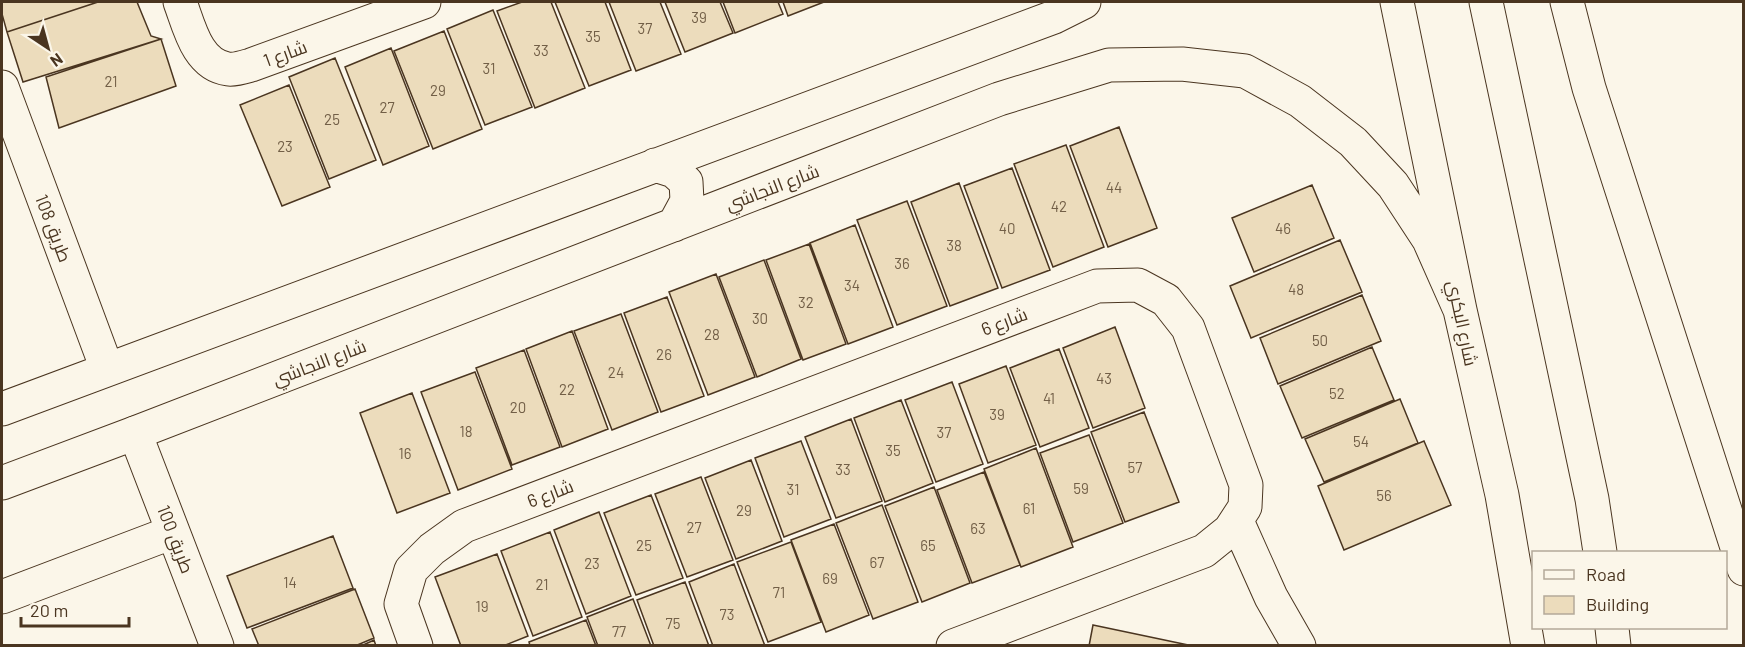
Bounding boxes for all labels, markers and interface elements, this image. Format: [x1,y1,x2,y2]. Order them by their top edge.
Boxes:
house number: 39 [691,8,707,26]
north arrow [18,18,78,78]
house number: 37 [638,19,652,37]
house number: 35 [585,27,601,45]
street label: شارع 1 [260,35,310,73]
house number: 33 [533,41,549,59]
text: N [47,50,67,71]
house number: 31 [483,59,495,77]
house number: 21 [104,72,118,90]
house number: 29 [430,81,446,99]
house number: 27 [379,98,395,116]
house number: 25 [324,110,340,128]
house number: 23 [277,137,293,155]
street label: شارع النجاشي [722,159,823,218]
house number: 44 [1106,178,1122,196]
street label: طريق 108 [29,191,77,266]
house number: 42 [1051,197,1067,215]
house number: 40 [999,219,1015,237]
house number: 46 [1275,219,1291,237]
house number: 38 [946,236,962,254]
house number: 36 [894,254,910,272]
house number: 34 [844,276,860,294]
street label: شارع البكري [1439,278,1483,369]
house number: 48 [1288,280,1304,298]
house number: 32 [798,293,814,311]
street label: شارع 6 [978,302,1031,342]
house number: 30 [752,309,768,327]
house number: 28 [704,325,720,343]
house number: 50 [1312,331,1328,349]
street label: شارع النجاشي [269,334,370,393]
house number: 26 [656,345,672,363]
house number: 24 [608,363,624,381]
house number: 43 [1096,369,1112,387]
house number: 22 [559,380,575,398]
house number: 52 [1329,384,1345,402]
house number: 41 [1043,389,1055,407]
house number: 20 [510,398,526,416]
house number: 39 [989,405,1005,423]
house number: 18 [459,422,473,440]
house number: 37 [937,423,951,441]
house number: 54 [1353,432,1369,450]
house number: 35 [885,441,901,459]
house number: 16 [399,444,411,462]
house number: 57 [1128,458,1142,476]
house number: 33 [835,460,851,478]
street label: شارع 6 [524,474,577,514]
house number: 59 [1073,479,1089,497]
house number: 31 [787,480,799,498]
house number: 56 [1376,486,1392,504]
house number: 61 [1023,499,1035,517]
house number: 29 [736,501,752,519]
street label: طريق 100 [151,502,199,577]
house number: 27 [686,518,702,536]
house number: 63 [970,519,986,537]
house number: 25 [636,536,652,554]
house number: 65 [920,536,936,554]
legend [1532,551,1727,629]
house number: 67 [870,553,884,571]
house number: 23 [584,554,600,572]
text: Road [1586,563,1626,585]
house number: 69 [822,569,838,587]
house number: 14 [283,573,297,591]
house number: 21 [535,575,549,593]
house number: 71 [773,583,785,601]
scale bar [21,590,129,628]
text: Building [1586,593,1649,615]
house number: 19 [475,597,489,615]
text: 20 m [30,599,68,621]
house number: 73 [720,605,734,623]
house number: 75 [666,614,680,632]
house number: 77 [612,622,626,640]

